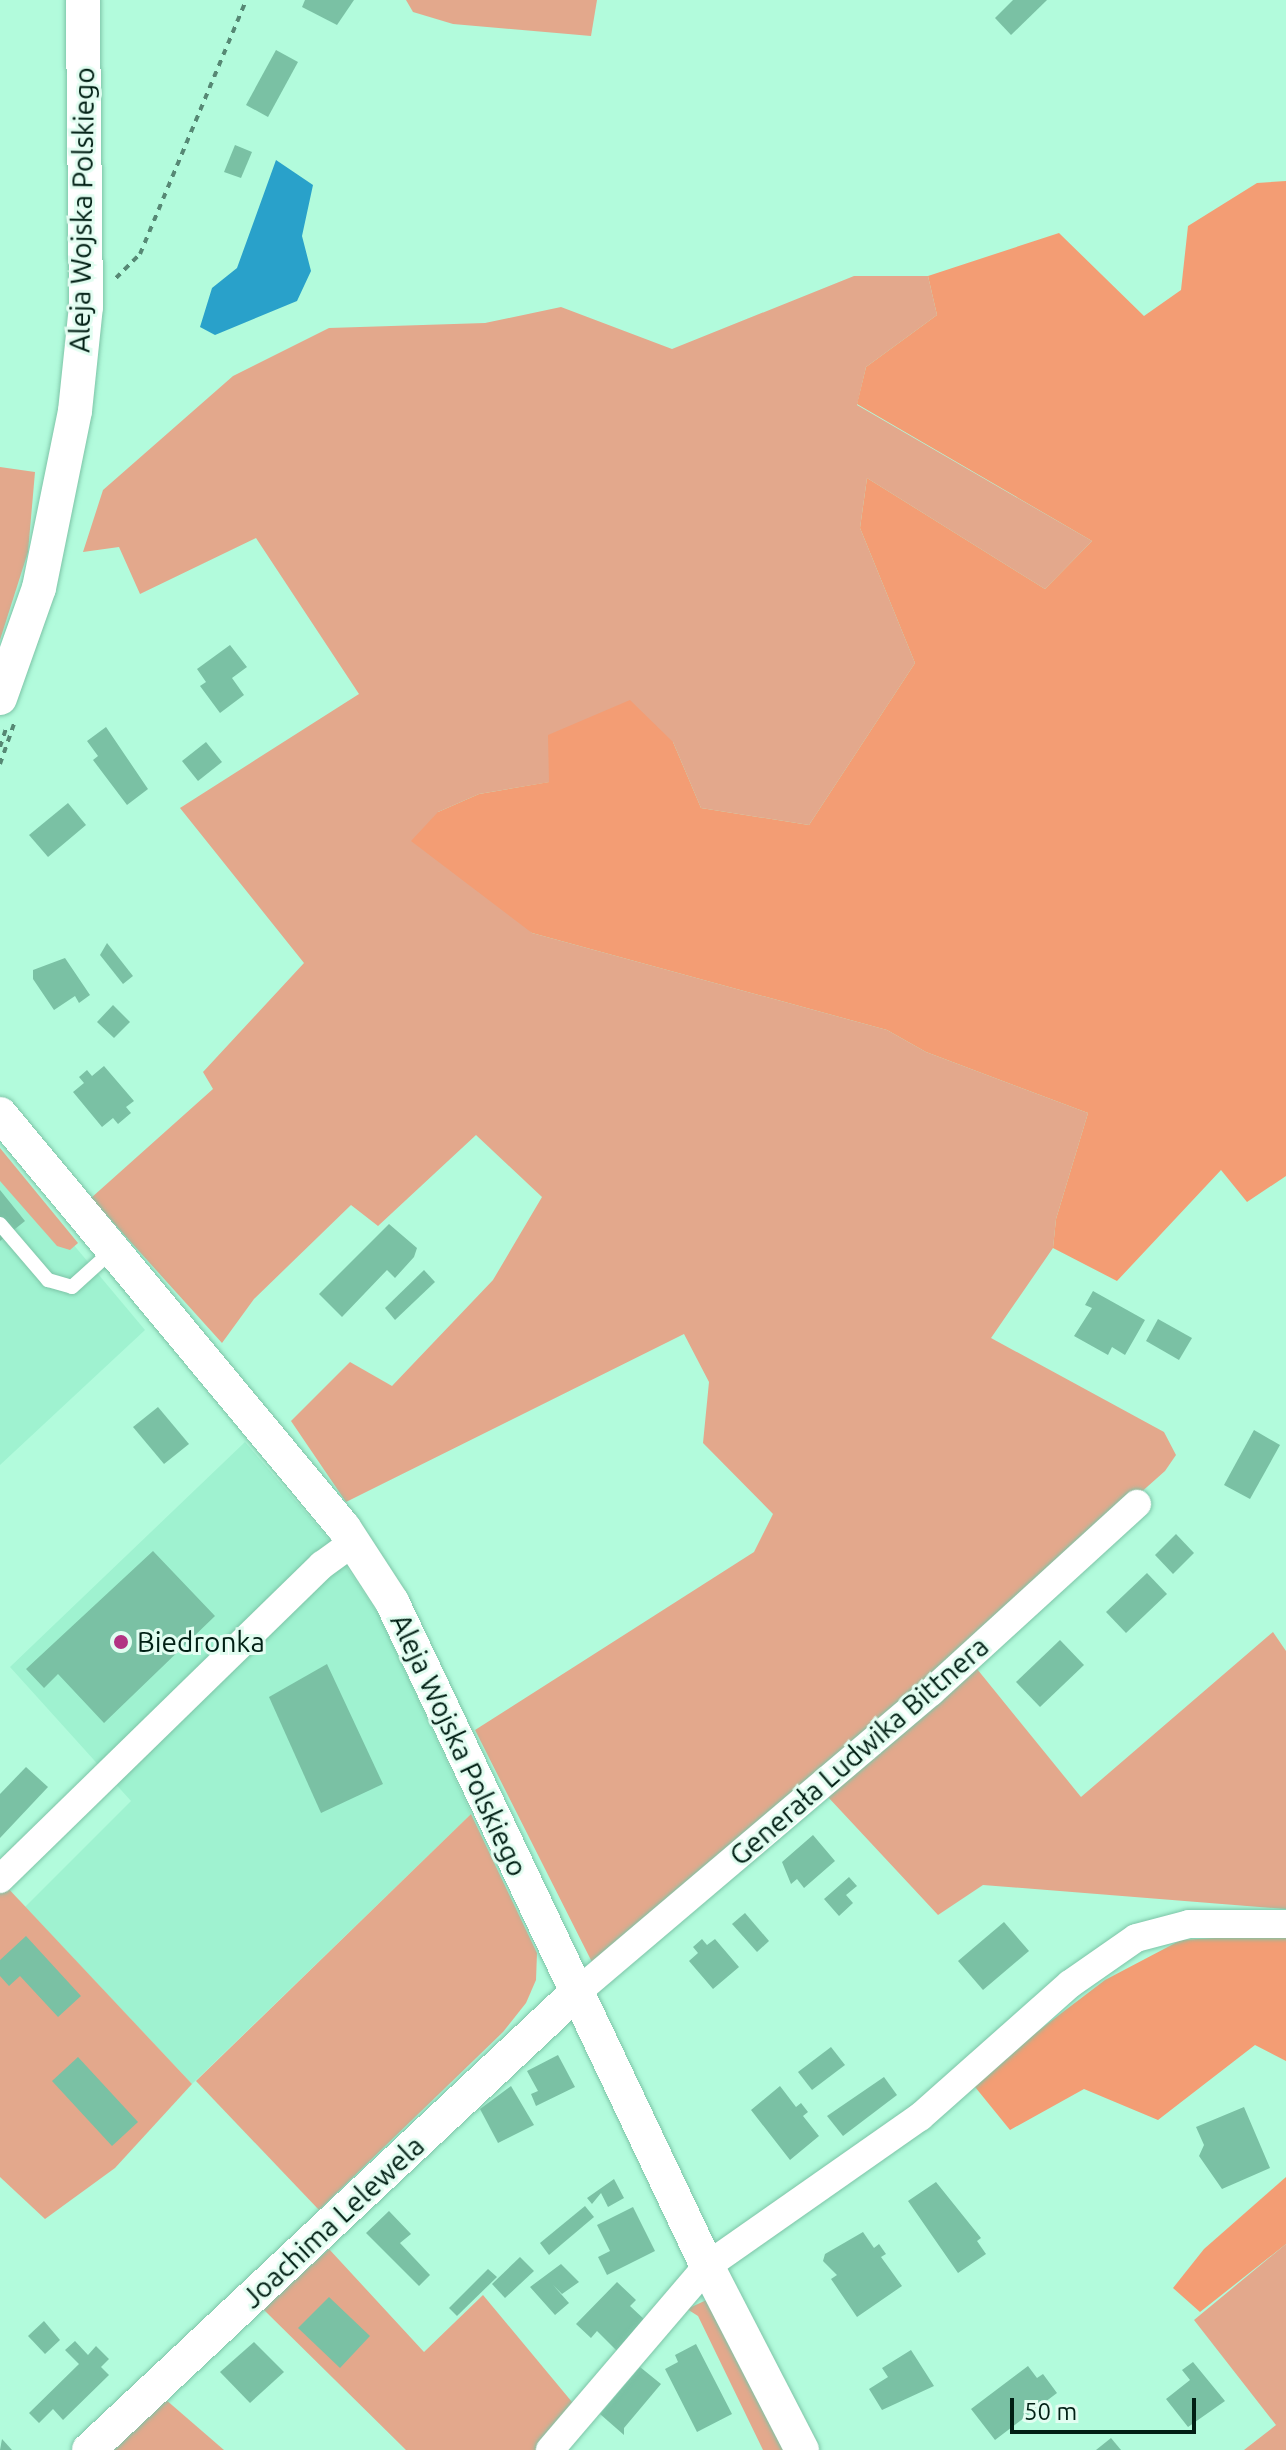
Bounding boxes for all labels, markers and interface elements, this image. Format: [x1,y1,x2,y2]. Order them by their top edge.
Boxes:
street label: Aleja Wojska Polskiego [63,67,101,353]
street label: Aleja Wojska Polskiego [383,1609,535,1881]
place label: Biedronka [137,1625,265,1659]
street label: Generała Ludwika Bittnera [723,1629,995,1873]
marker: Biedronka [112,1633,130,1651]
street label: Joachima Lelewela [235,2129,431,2315]
scale bar [1014,2382,1200,2432]
text: 50 m [1024,2398,1077,2425]

